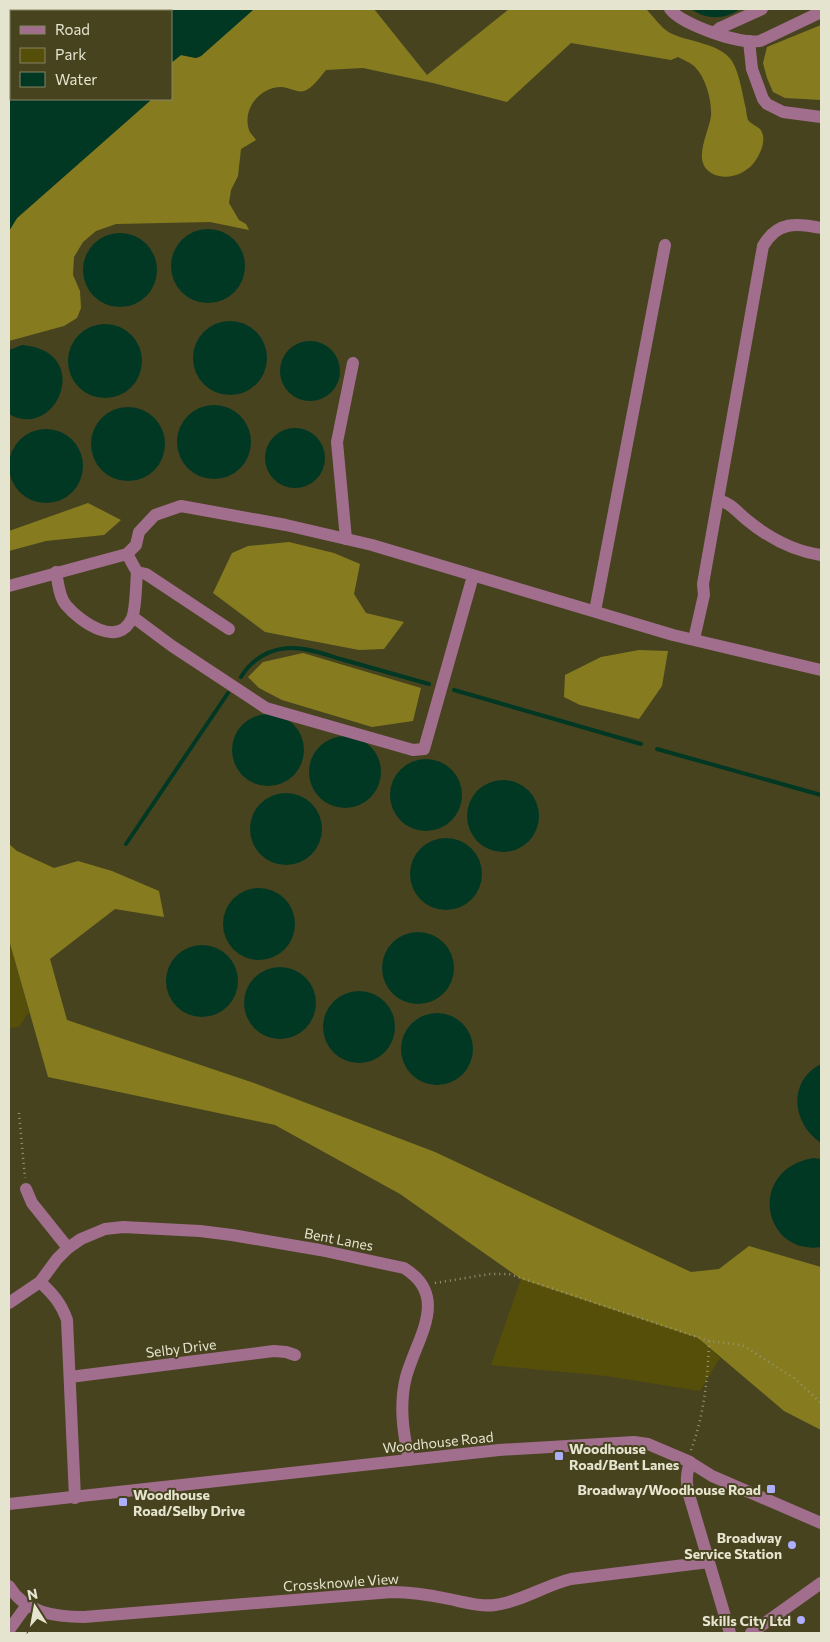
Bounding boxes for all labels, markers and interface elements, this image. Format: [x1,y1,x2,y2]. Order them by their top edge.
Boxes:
legend [10,10,172,100]
text: Road [55,20,90,38]
text: Park [55,45,86,63]
text: Water [55,70,97,88]
street label: Bent Lanes [303,1224,375,1254]
street label: Selby Drive [145,1335,217,1361]
street label: Woodhouse Road [382,1428,494,1456]
place label: Woodhouse Road/Bent Lanes [569,1440,680,1473]
marker: Woodhouse Road/Bent Lanes [553,1450,565,1462]
place label: Broadway/Woodhouse Road [577,1481,761,1498]
marker: Broadway/Woodhouse Road [765,1483,777,1495]
place label: Woodhouse Road/Selby Drive [133,1486,245,1519]
marker: Woodhouse Road/Selby Drive [117,1496,129,1508]
place label: Broadway Service Station [684,1529,782,1562]
marker: Broadway Service Station [786,1539,798,1551]
street label: Crossknowle View [283,1569,399,1595]
north arrow [10,1582,60,1632]
text: N [26,1584,39,1603]
place label: Skills City Ltd [702,1612,791,1629]
marker: Skills City Ltd [795,1614,807,1626]

